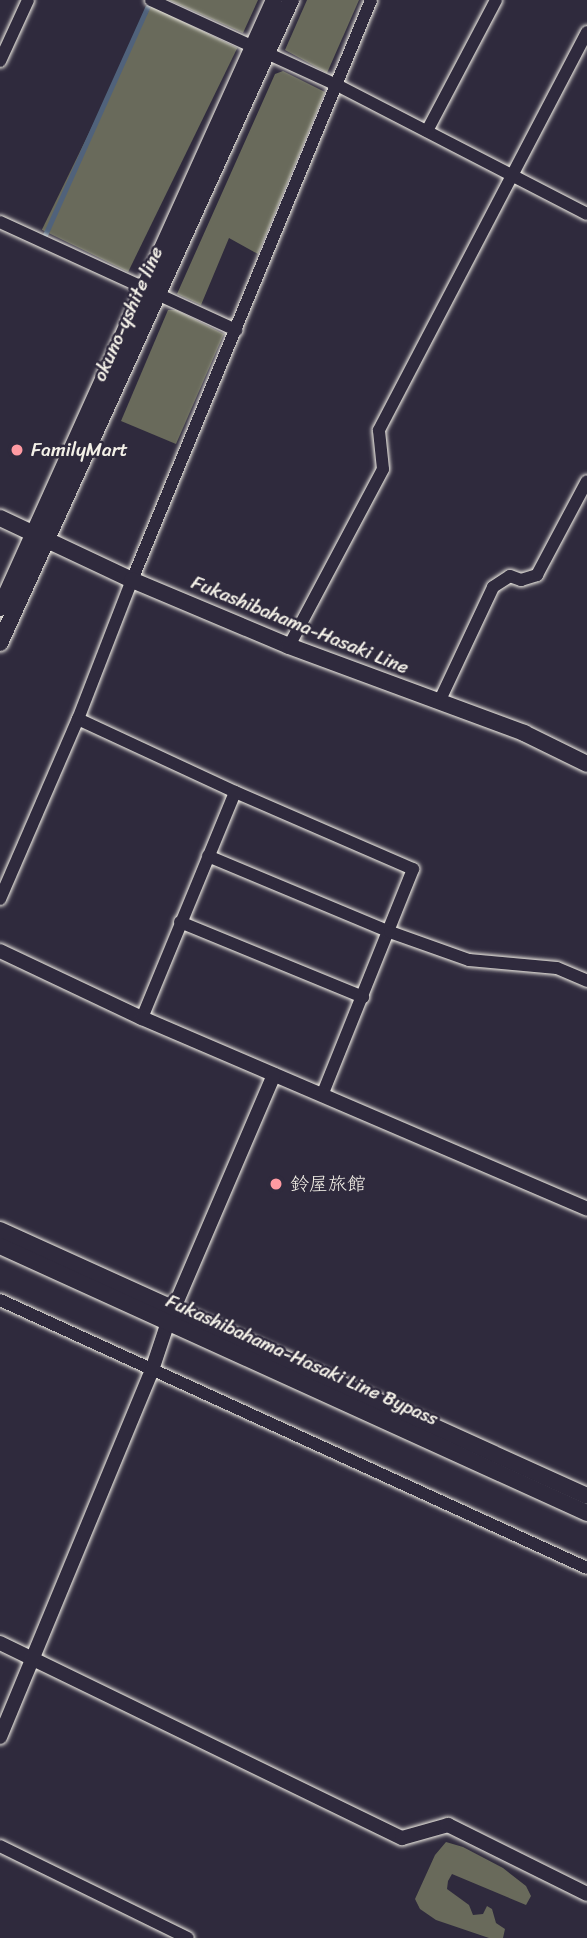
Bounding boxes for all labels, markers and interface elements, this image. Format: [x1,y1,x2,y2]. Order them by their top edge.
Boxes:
street label: okuno-yshite line [88,243,168,385]
place label: FamilyMart [31,439,128,461]
marker: FamilyMart [9,442,25,458]
street label: Fukashibahama-Hasaki Line [188,571,412,679]
place label: 鈴屋旅館 [290,1173,366,1195]
marker: 鈴屋旅館 [268,1176,284,1192]
street label: Fukashibahama-Hasaki Line Bypass [163,1290,441,1430]

